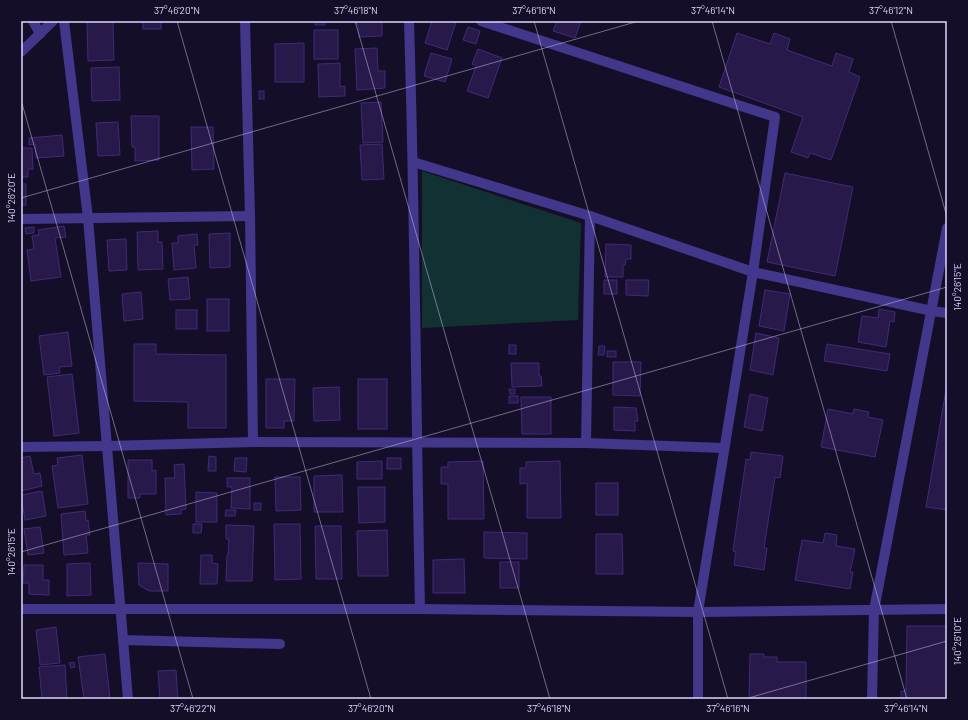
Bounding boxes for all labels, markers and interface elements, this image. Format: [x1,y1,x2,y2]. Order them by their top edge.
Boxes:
text: 37°46'20"N [154,4,200,16]
text: 37°46'18"N [334,4,378,16]
text: 37°46'16"N [512,4,556,16]
text: 37°46'14"N [691,4,735,16]
text: 37°46'12"N [869,4,913,16]
text: 140°26'20"E [5,173,17,223]
text: 140°26'15"E [951,263,963,311]
text: 140°26'15"E [5,528,17,576]
text: 140°26'10"E [951,617,963,665]
text: 37°46'22"N [170,702,216,714]
text: 37°46'20"N [348,702,394,714]
text: 37°46'18"N [527,702,571,714]
text: 37°46'16"N [706,702,750,714]
text: 37°46'14"N [884,702,928,714]

